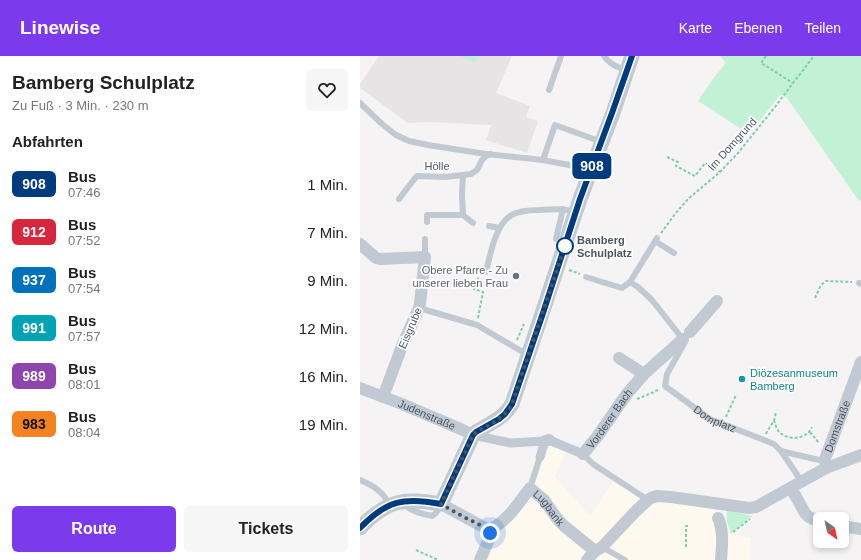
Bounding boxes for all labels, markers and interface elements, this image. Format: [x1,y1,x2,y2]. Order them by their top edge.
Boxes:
text: Linewise [20,17,100,38]
text: Karte [679,20,712,36]
text: Ebenen [734,20,782,36]
text: Teilen [804,20,841,36]
button: heart [306,69,348,111]
text: Bamberg Schulplatz [12,72,195,93]
text: Zu Fuß · 3 Min. · 230 m [12,98,149,113]
street label: Im Domgrund [705,115,759,173]
text: Abfahrten [12,133,83,150]
line badge: 908 [569,153,615,179]
text: 908 [580,158,604,174]
street label: Hölle [424,160,450,172]
text: Bus [68,168,96,185]
text: 908 [22,176,46,192]
text: 1 Min. [307,176,348,193]
text: 07:46 [68,185,101,200]
text: Bus [68,216,96,233]
text: 912 [22,224,46,240]
text: 7 Min. [307,224,348,241]
text: 07:52 [68,233,101,248]
place label: Bamberg Schulplatz [577,234,633,259]
marker: Bamberg Schulplatz [556,237,574,255]
text: Bus [68,264,96,281]
place label: Obere Pfarre - Zu unserer lieben Frau [413,264,508,289]
marker: Obere Pfarre - Zu unserer lieben Frau [511,271,521,281]
text: 937 [22,272,46,288]
text: 9 Min. [307,272,348,289]
text: 07:54 [68,281,101,296]
street label: Eisgrube [396,306,424,350]
text: Bus [68,312,96,329]
text: 991 [22,320,46,336]
text: 12 Min. [299,320,348,337]
text: 07:57 [68,329,101,344]
text: Bus [68,360,96,377]
place label: Diözesanmuseum Bamberg [750,367,838,392]
text: 989 [22,368,46,384]
text: 16 Min. [299,368,348,385]
marker: Diözesanmuseum Bamberg [737,374,747,384]
text: 08:01 [68,377,101,392]
street label: Vorderer Bach [584,386,635,451]
street label: Judenstraße [397,397,457,432]
street label: Domstraße [822,399,852,454]
street label: Domplatz [691,403,738,435]
text: Bus [68,408,96,425]
text: 983 [22,416,46,432]
text: 19 Min. [299,416,348,433]
text: 08:04 [68,425,101,440]
street label: Lugbank [531,488,567,528]
button: Route [12,506,176,552]
button: Tickets [184,506,348,552]
north arrow [813,512,849,548]
map controls [813,512,849,548]
your location [480,523,500,543]

